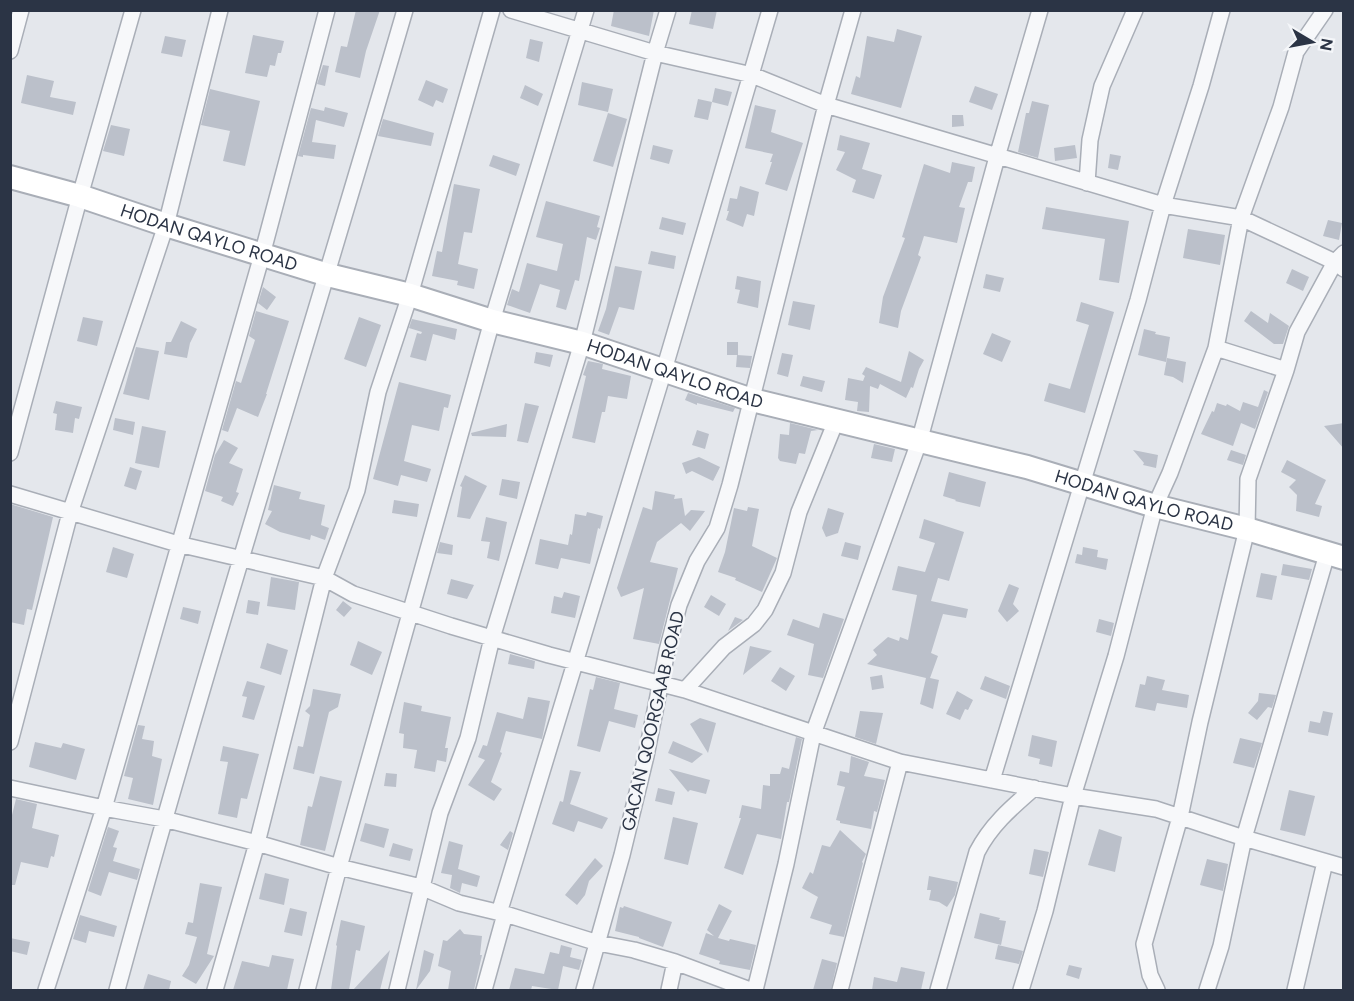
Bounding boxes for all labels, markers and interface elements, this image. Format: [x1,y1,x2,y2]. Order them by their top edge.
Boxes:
north arrow [1282,12,1342,72]
text: N [1316,37,1337,52]
street label: HODAN QAYLO ROAD [117,199,300,276]
street label: HODAN QAYLO ROAD [584,334,765,413]
street label: HODAN QAYLO ROAD [1052,465,1236,536]
street label: GACAN QOORGAAB ROAD [617,609,689,833]

